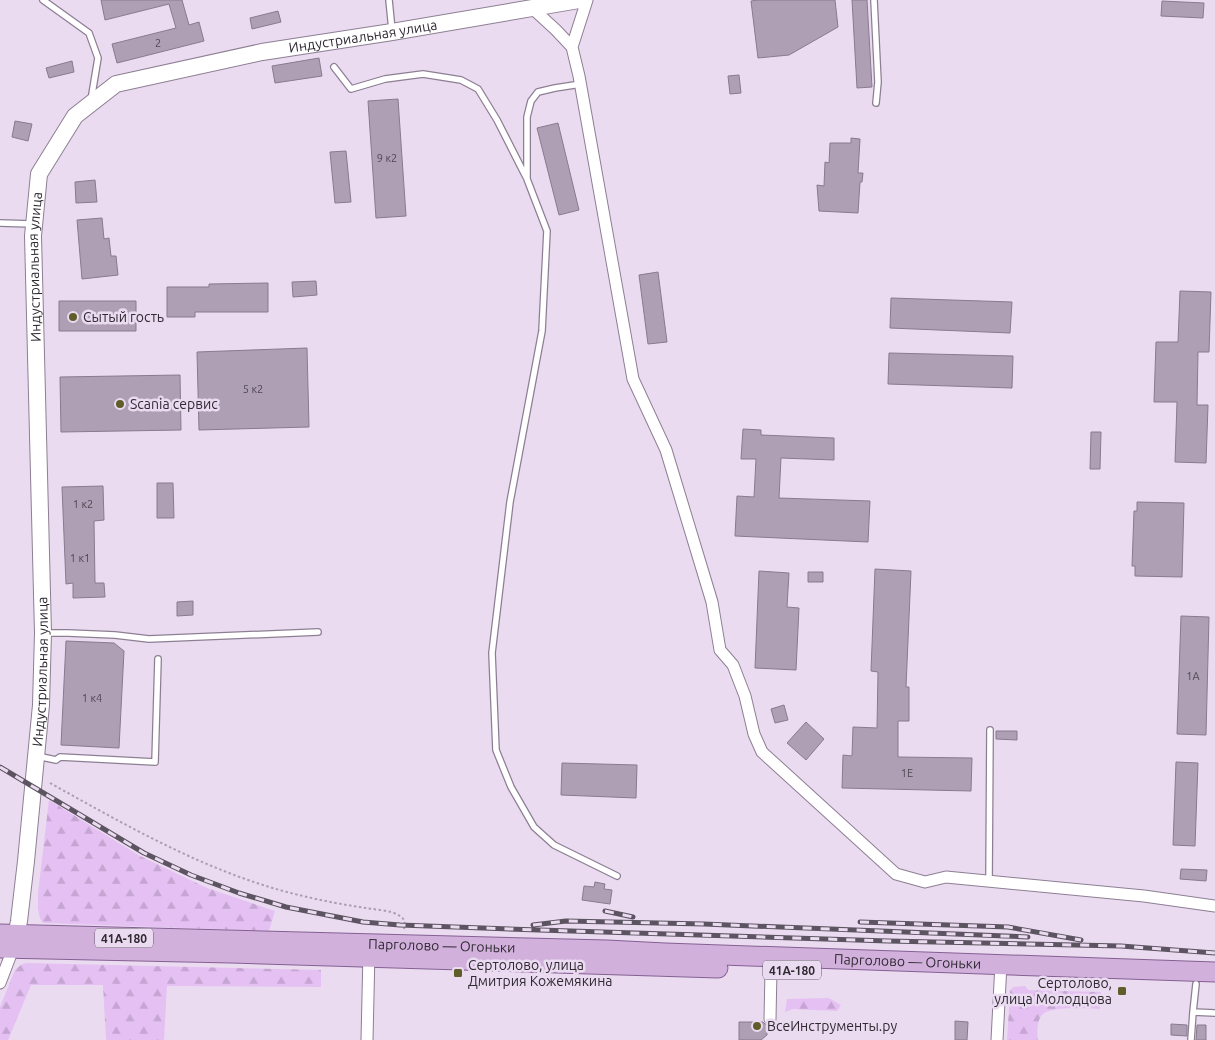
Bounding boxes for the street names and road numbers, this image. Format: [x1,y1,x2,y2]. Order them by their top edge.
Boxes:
street label: Индустриальная улица [288,16,438,56]
street label: Индустриальная улица [25,191,45,342]
street label: Индустриальная улица [29,596,51,747]
road number: 41А-180 [95,928,153,948]
street label: Парголово — Огоньки [368,936,516,956]
street label: Парголово — Огоньки [834,951,981,972]
road number: 41А-180 [763,960,821,980]

